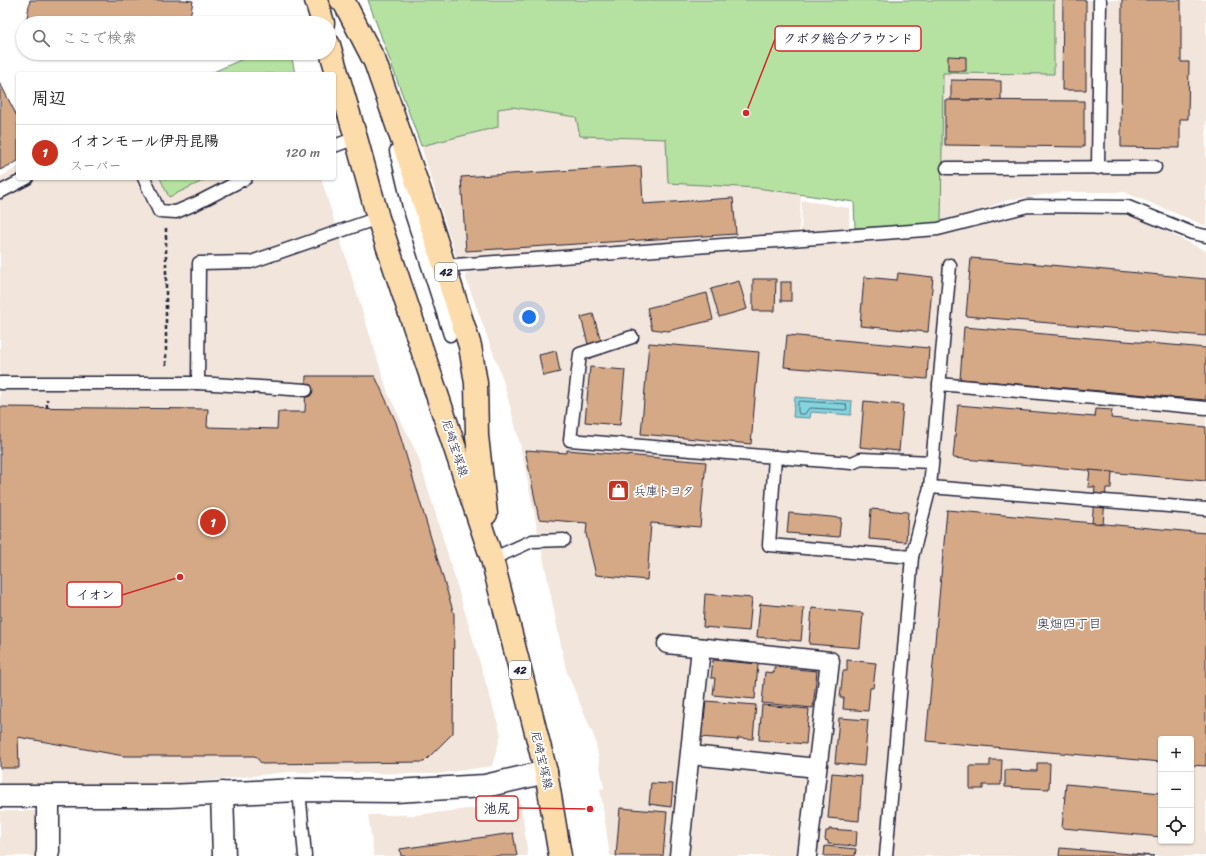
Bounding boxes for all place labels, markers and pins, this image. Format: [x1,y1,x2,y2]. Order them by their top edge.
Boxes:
callout: クボタ総合グラウンド [775,26,921,51]
shop icon: 兵庫トヨタ [605,478,631,504]
place label: 兵庫トヨタ [634,480,694,502]
pin: 1 [200,507,226,537]
callout: イオン [67,582,122,607]
callout: 池尻 [476,796,518,821]

